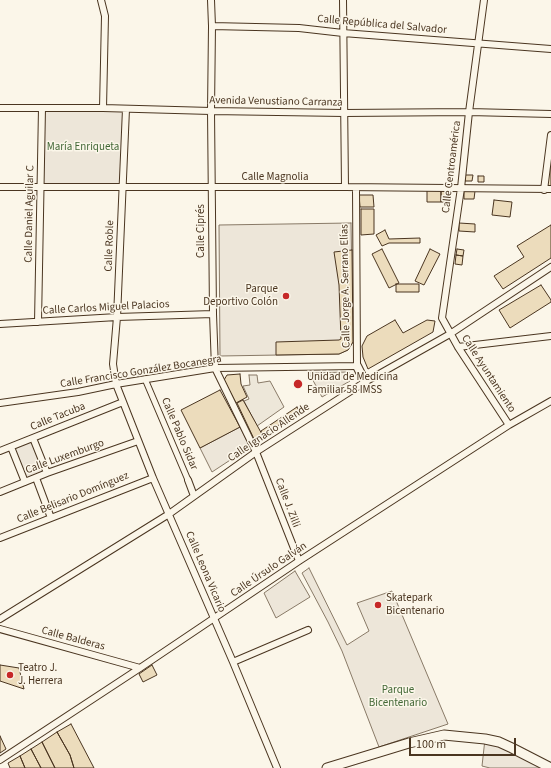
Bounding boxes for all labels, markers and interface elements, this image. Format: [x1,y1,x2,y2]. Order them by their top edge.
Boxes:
street label: Calle República del Salvador [317,13,447,37]
street label: Avenida Venustiano Carranza [209,94,343,110]
street label: Calle Centroamérica [440,120,464,214]
park label: María Enriqueta [47,141,119,155]
street label: Calle Daniel Aguilar C [23,165,37,263]
street label: Calle Magnolia [241,171,309,185]
street label: Calle Ciprés [195,204,209,258]
street label: Calle Roble [103,220,117,272]
street label: Calle Jorge A. Serrano Elías [338,224,354,348]
place label: Parque Deportivo Colón [203,283,278,309]
marker: Parque Deportivo Colón [281,291,291,301]
street label: Calle Carlos Miguel Palacios [42,298,170,318]
street label: Calle Ayuntamiento [458,333,518,415]
street label: Calle Francisco González Bocanegra [59,353,223,391]
place label: Unidad de Medicina Familiar 58 IMSS [307,371,398,397]
marker: Unidad de Medicina Familiar 58 IMSS [292,378,304,390]
street label: Calle Pablo Sidar [158,396,200,472]
street label: Calle Tacuba [29,400,87,434]
street label: Calle Ignacio Allende [226,401,312,465]
street label: Calle Luxemburgo [24,437,106,477]
street label: Calle Belisario Domínguez [15,469,131,527]
street label: Calle J. Zilli [272,476,302,530]
street label: Calle Leona Vicario [182,529,228,615]
street label: Calle Úrsulo Galván [228,540,310,600]
place label: Skatepark Bicentenario [386,592,444,618]
marker: Skatepark Bicentenario [373,600,383,610]
street label: Calle Balderas [40,624,106,654]
place label: Teatro J. J. Herrera [18,662,63,688]
marker: Teatro J. J. Herrera [5,670,15,680]
park label: Parque Bicentenario [369,684,427,710]
scale bar [411,730,518,756]
text: 100 m [416,736,446,753]

